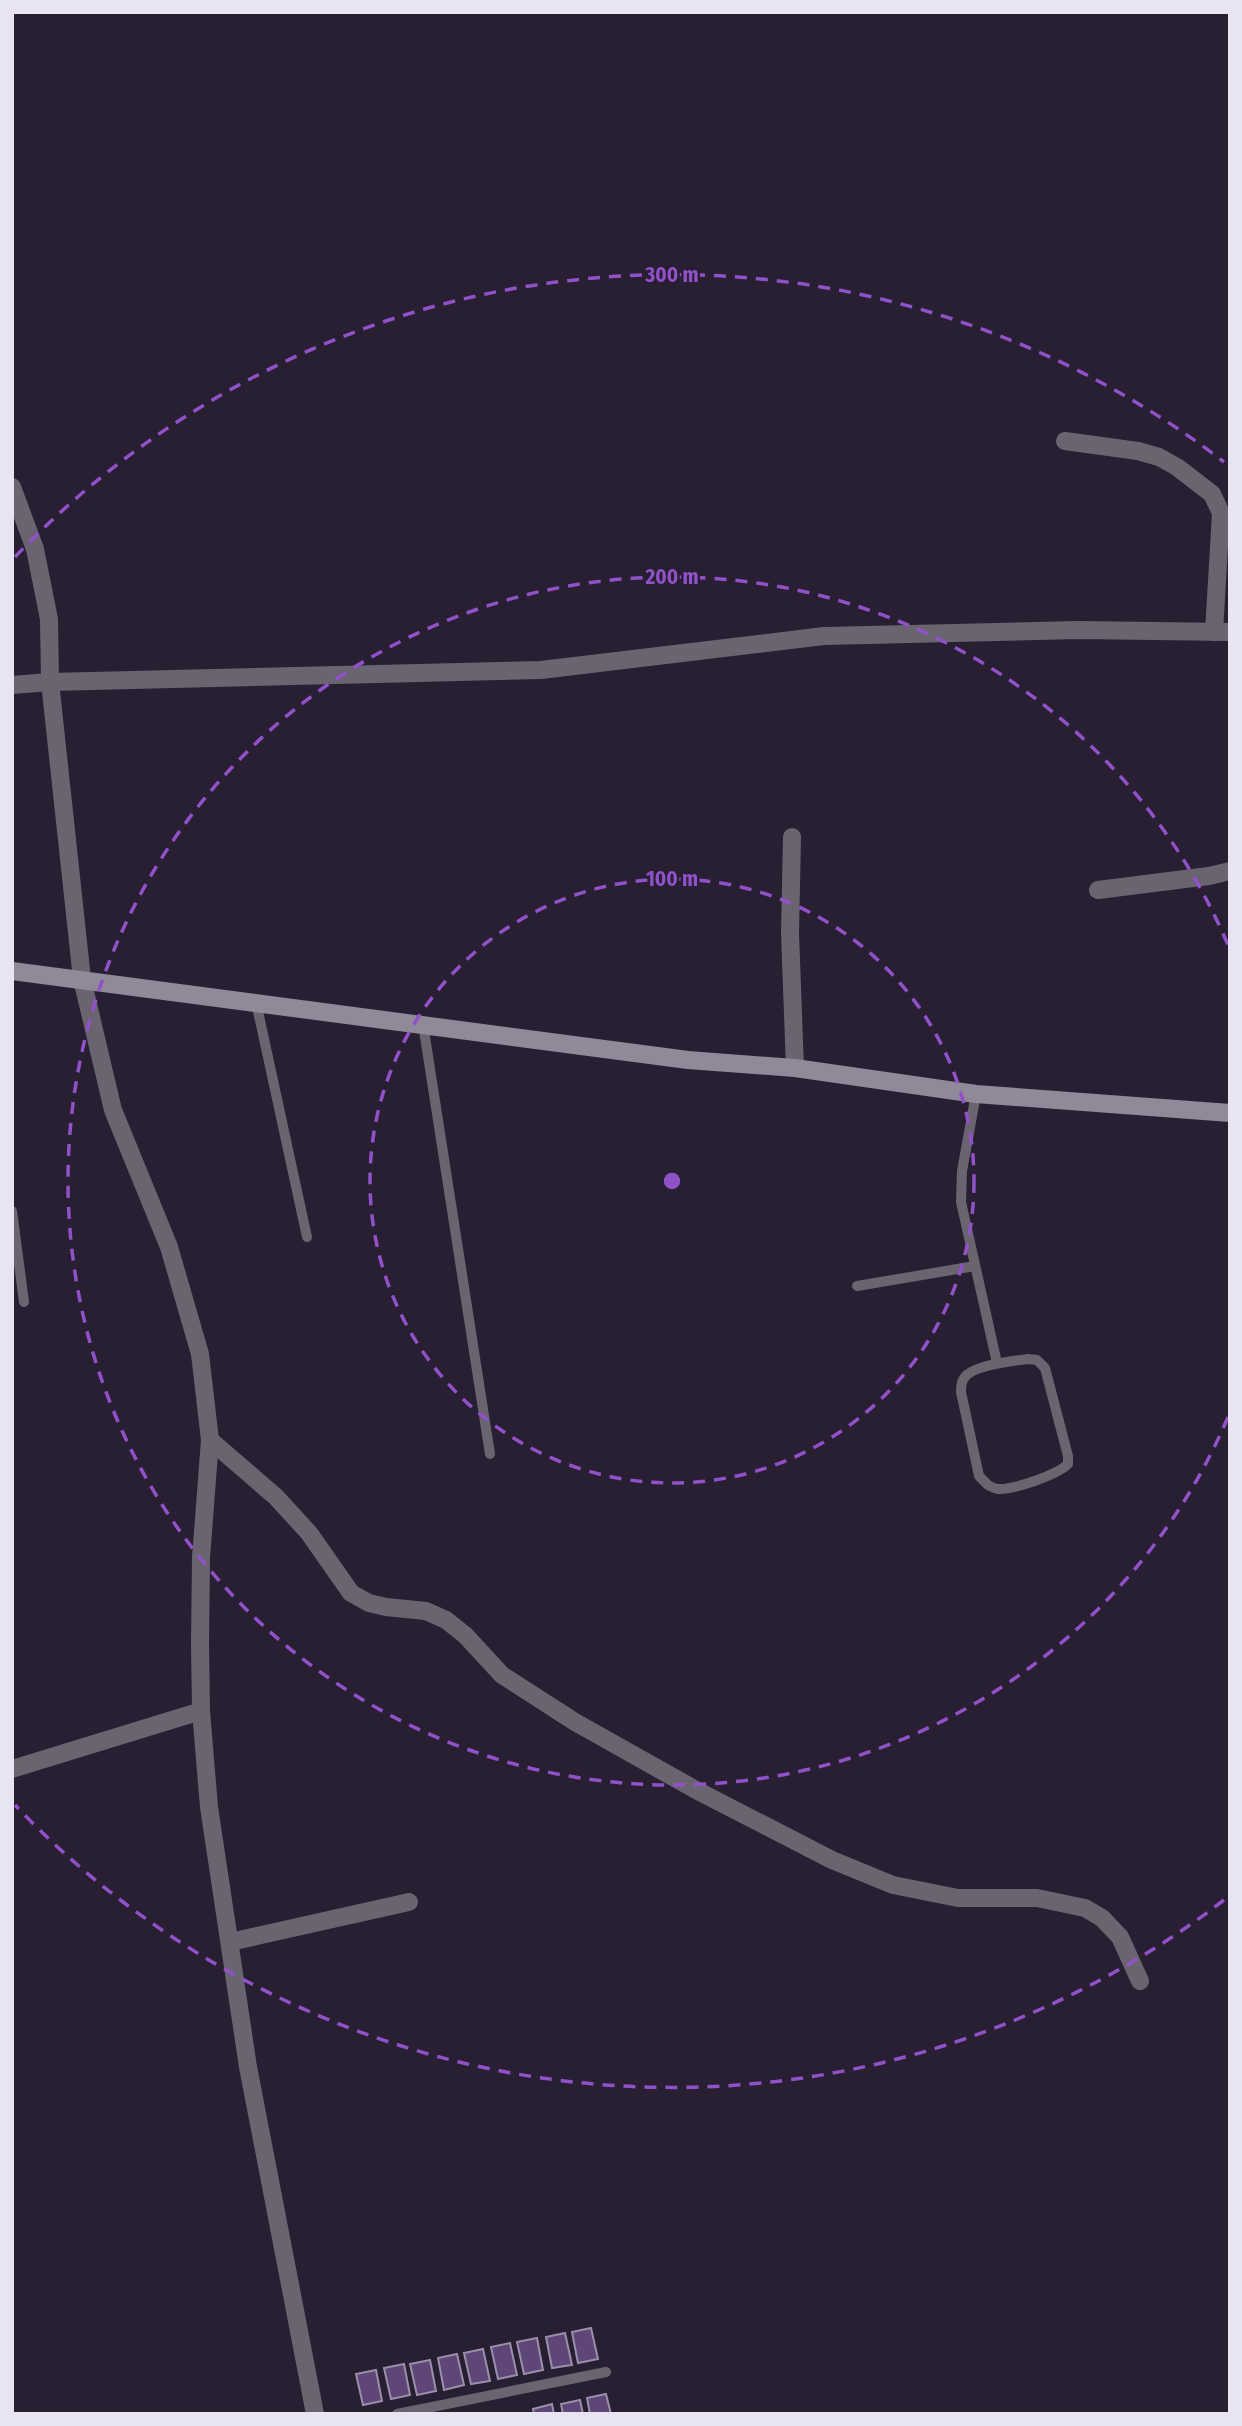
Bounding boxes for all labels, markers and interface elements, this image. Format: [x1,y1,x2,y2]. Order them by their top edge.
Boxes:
text: 300 m [644,262,699,288]
text: 200 m [644,564,699,590]
text: 100 m [646,866,698,892]
centre of rings [660,1169,684,1193]

